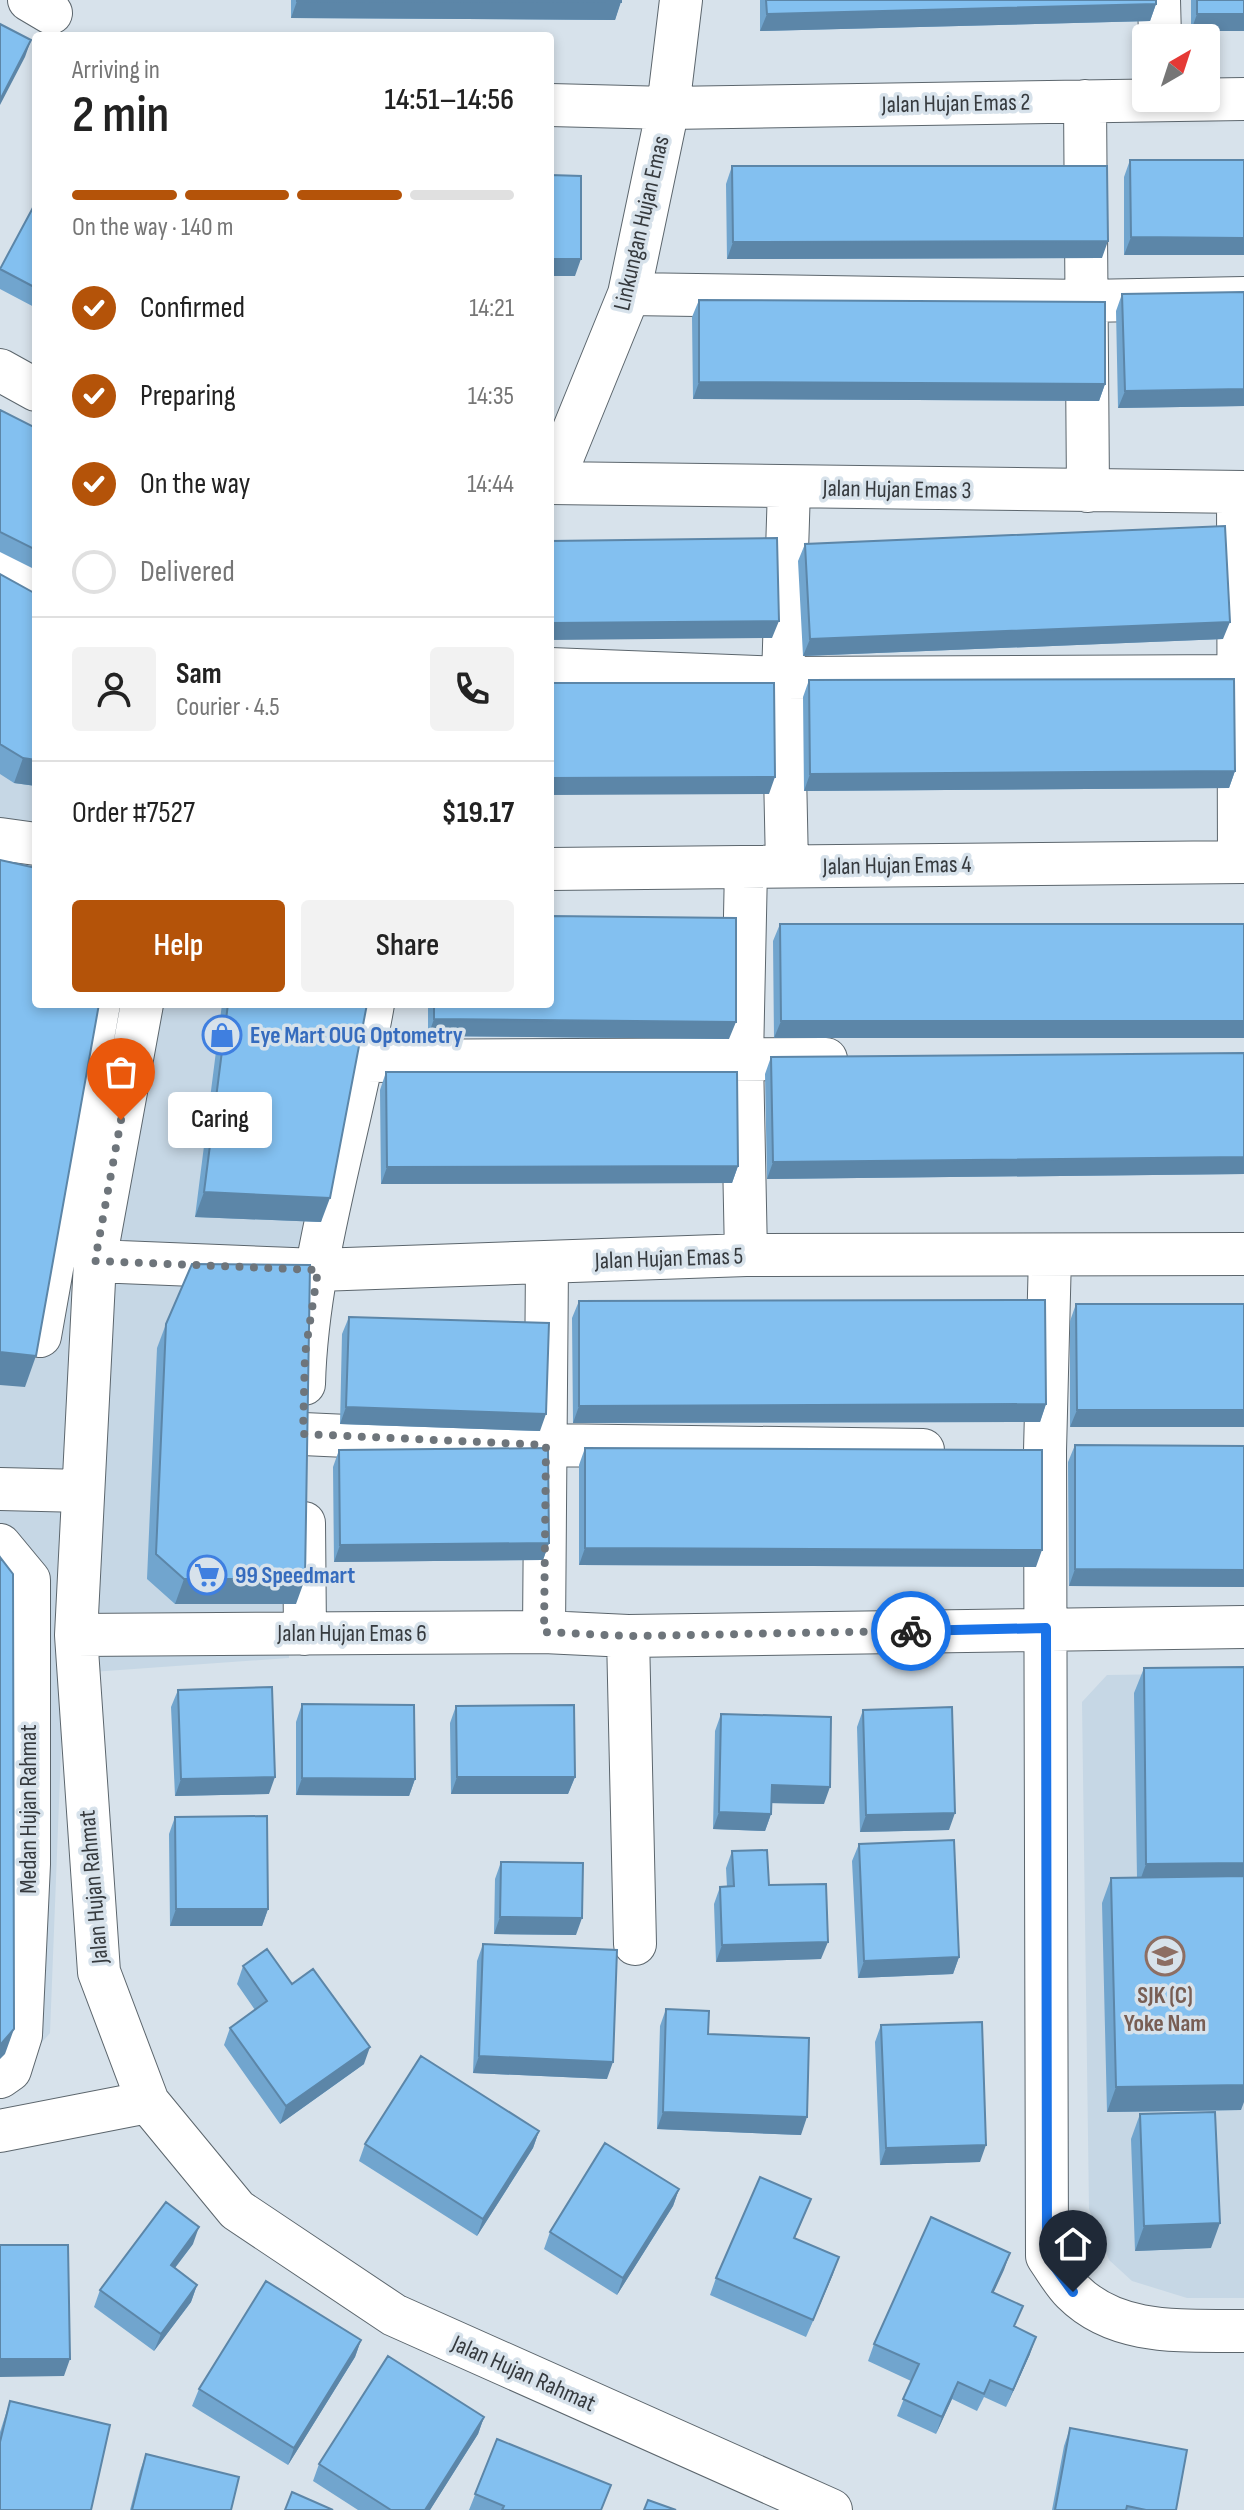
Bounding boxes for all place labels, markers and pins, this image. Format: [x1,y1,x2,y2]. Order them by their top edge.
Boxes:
shop icon: Eye Mart OUG Optometry [201,1014,243,1056]
place label: Eye Mart OUG Optometry [250,1021,463,1050]
pin [87,1038,155,1120]
callout: Caring [169,1092,273,1148]
supermarket icon: 99 Speedmart [186,1554,228,1596]
place label: 99 Speedmart [235,1561,355,1590]
school or university icon: SJK (C) Yoke Nam [1144,1935,1186,1977]
place label: SJK (C) Yoke Nam [1124,1981,1206,2038]
pin [1039,2210,1107,2292]

